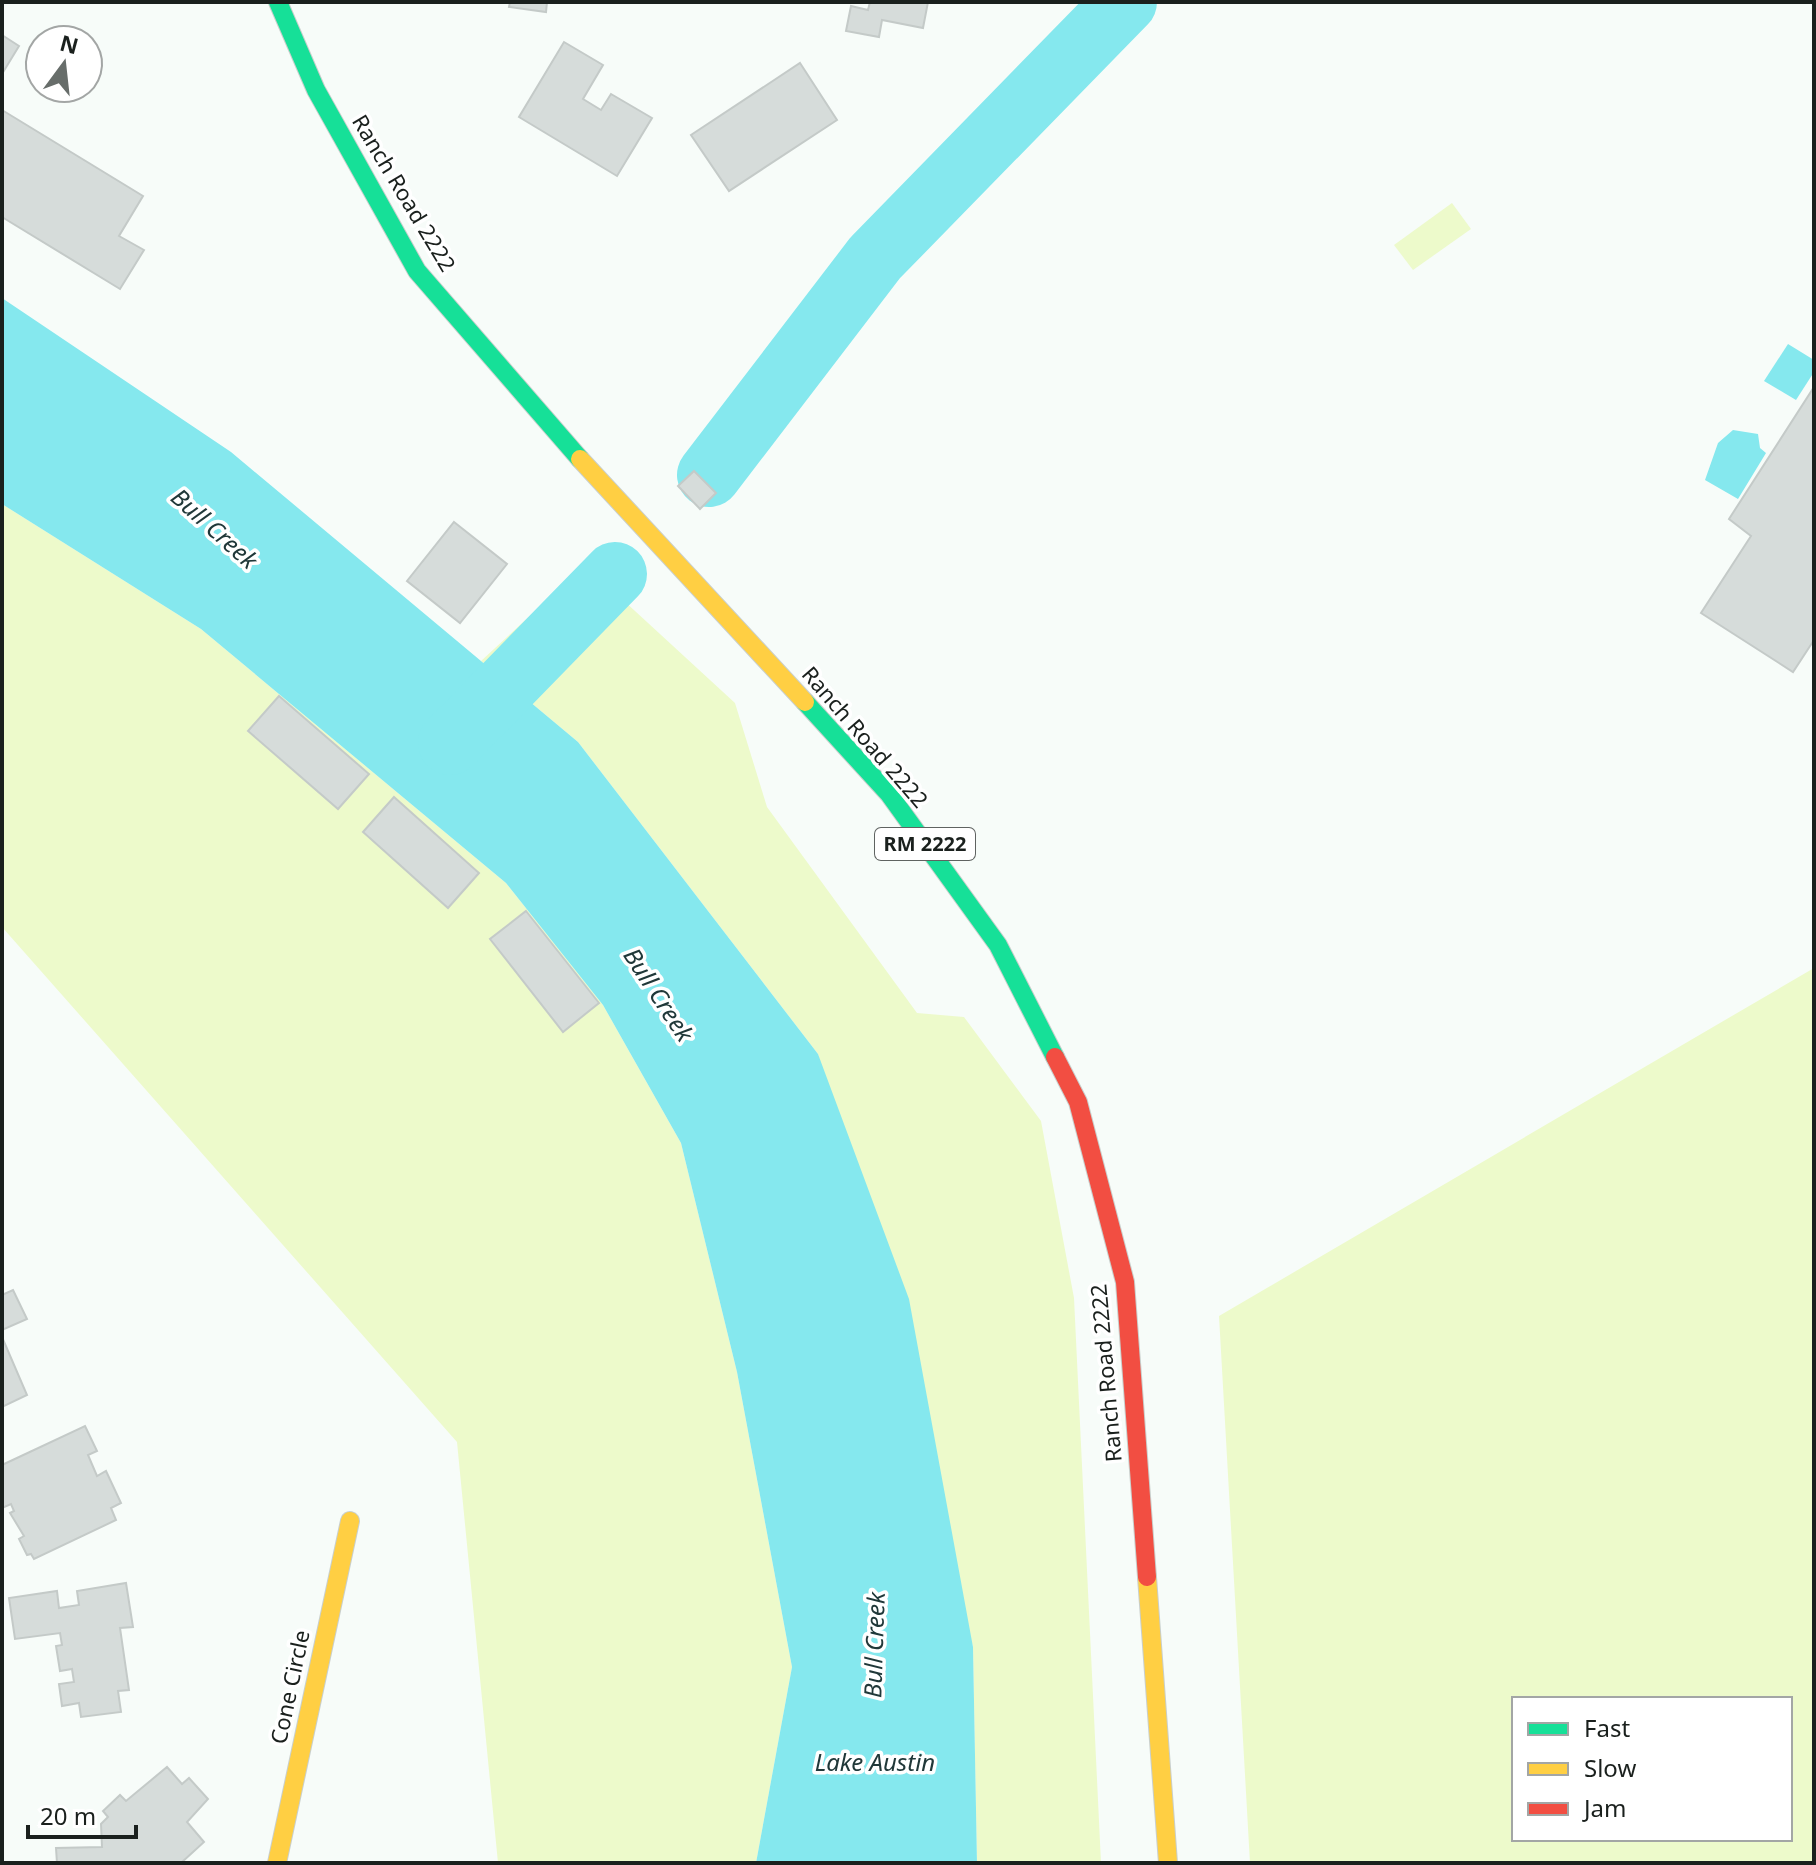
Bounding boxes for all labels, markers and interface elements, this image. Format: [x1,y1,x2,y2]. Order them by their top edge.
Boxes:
north arrow [24,24,104,104]
text: N [57,27,82,61]
street label: Ranch Road 2222 [346,108,464,277]
water label: Bull Creek [165,480,266,576]
street label: Ranch Road 2222 [796,659,936,814]
road number: RM 2222 [875,828,975,860]
water label: Bull Creek [617,941,703,1049]
street label: Ranch Road 2222 [1082,1283,1128,1463]
water label: Bull Creek [855,1590,892,1698]
street label: Cone Circle [262,1627,316,1747]
legend [1512,1697,1792,1841]
text: Fast [1584,1711,1630,1744]
water label: Lake Austin [815,1745,935,1778]
text: Slow [1584,1751,1636,1784]
scale bar [28,1789,136,1839]
text: Jam [1582,1791,1626,1824]
text: 20 m [40,1799,96,1832]

